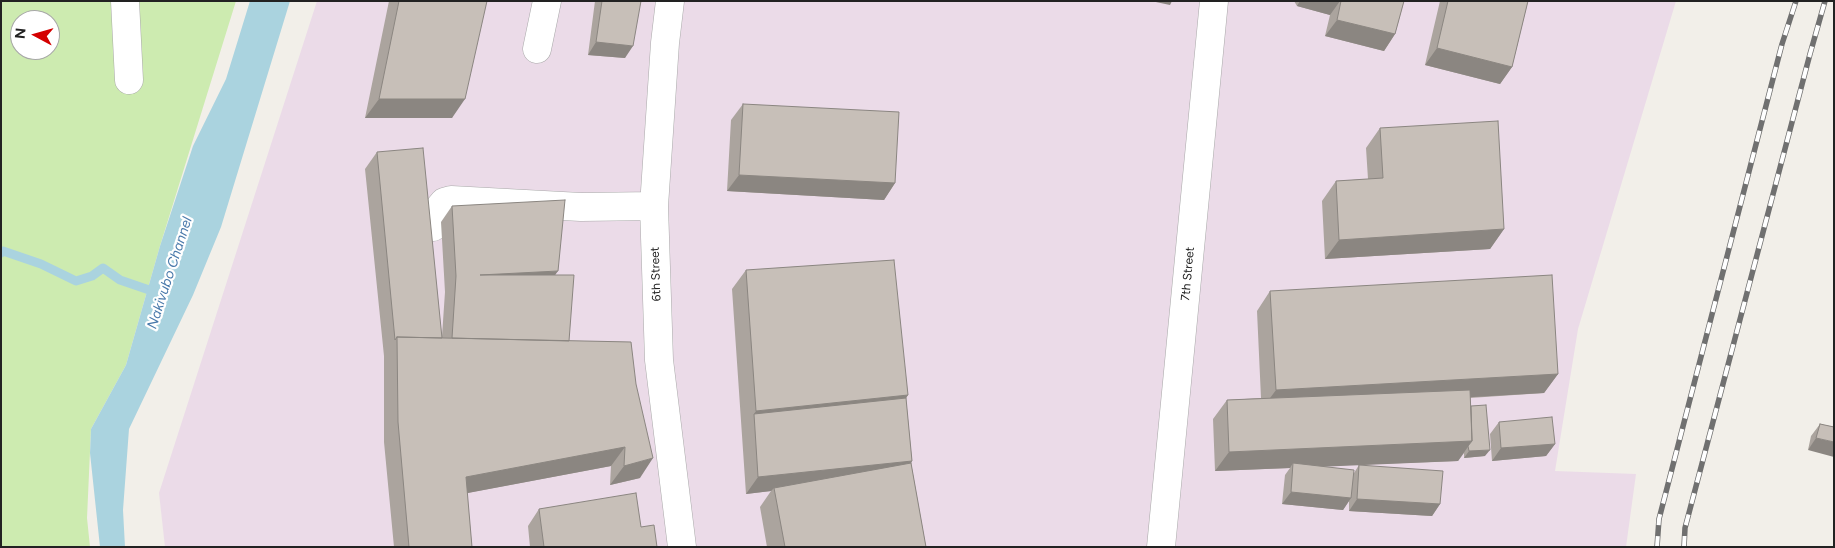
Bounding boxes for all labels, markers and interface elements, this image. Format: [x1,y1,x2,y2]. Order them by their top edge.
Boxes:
north arrow [10,10,60,60]
text: N [12,27,30,40]
water label: Nakivubo Channel [144,215,196,331]
street label: 6th Street [648,246,664,302]
street label: 7th Street [1178,246,1198,302]

